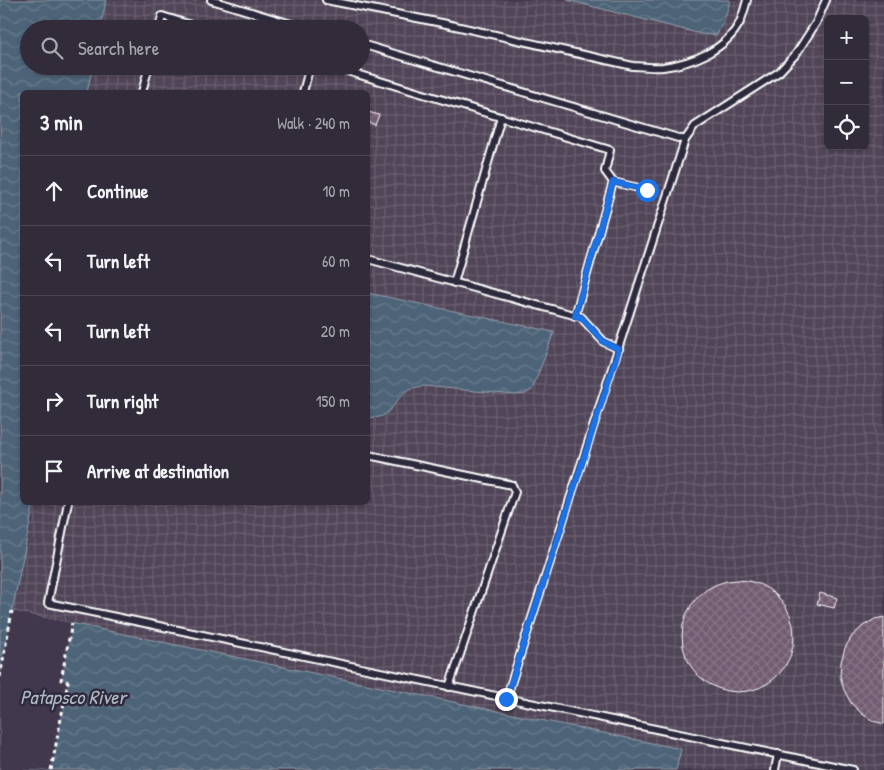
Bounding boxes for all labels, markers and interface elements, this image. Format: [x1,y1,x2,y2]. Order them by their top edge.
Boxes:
map controls [824,15,869,150]
button: + [824,15,869,60]
search box [20,20,370,75]
icon: search [38,34,66,62]
text: Search here [78,35,159,61]
button: − [824,60,869,105]
button: locate [824,105,869,150]
text: 3 min [40,108,83,137]
text: Walk · 240 m [277,112,350,134]
icon: ahead [40,177,68,205]
text: Continue [87,178,148,204]
route start [636,179,659,202]
text: 10 m [322,180,350,202]
icon: left [40,247,68,275]
text: Turn left [87,248,150,274]
text: 60 m [322,250,350,272]
icon: left [40,317,68,345]
text: Turn left [87,318,150,344]
text: 20 m [321,320,350,342]
icon: right [40,387,68,415]
text: Turn right [87,388,158,414]
text: 150 m [316,390,350,412]
icon: arrive [40,457,68,485]
text: Arrive at destination [87,458,229,484]
water label: Patapsco River [20,683,128,711]
route end [495,688,518,711]

